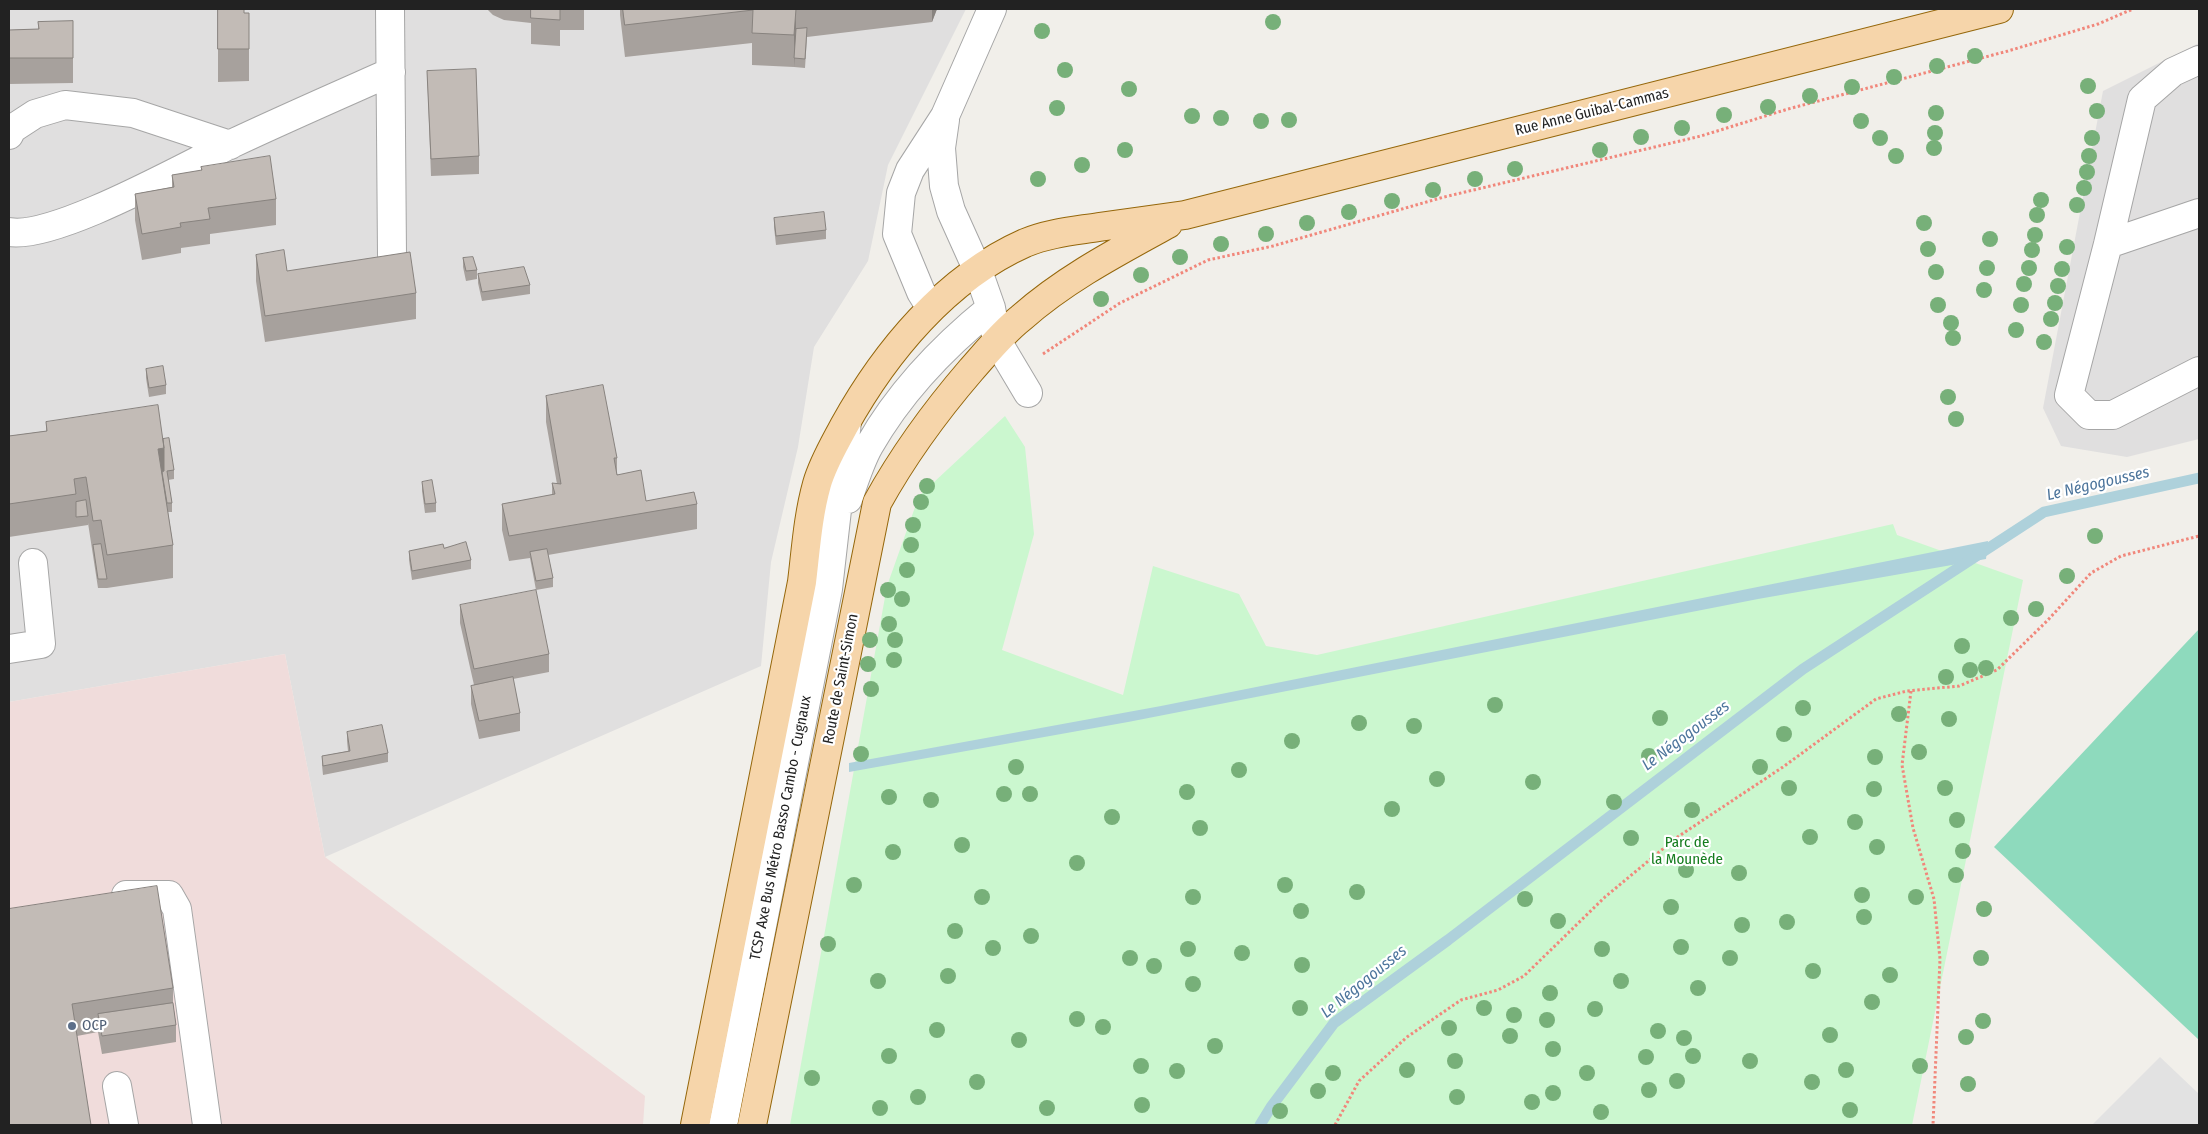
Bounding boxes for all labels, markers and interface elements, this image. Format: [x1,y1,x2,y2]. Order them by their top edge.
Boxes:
street label: Rue Anne Guibal-Cammas [1513,84,1671,140]
water label: Le Négogousses [2045,463,2151,505]
street label: Route de Saint-Simon [820,612,862,746]
street label: TCSP Axe Bus Métro Basso Cambo - Cugnaux [746,694,816,962]
water label: Le Négogousses [1638,697,1734,775]
park label: Parc de la Mounède [1651,834,1723,869]
water label: Le Négogousses [1317,942,1411,1022]
place label: OCP [82,1017,107,1035]
marker: OCP [66,1020,78,1032]

